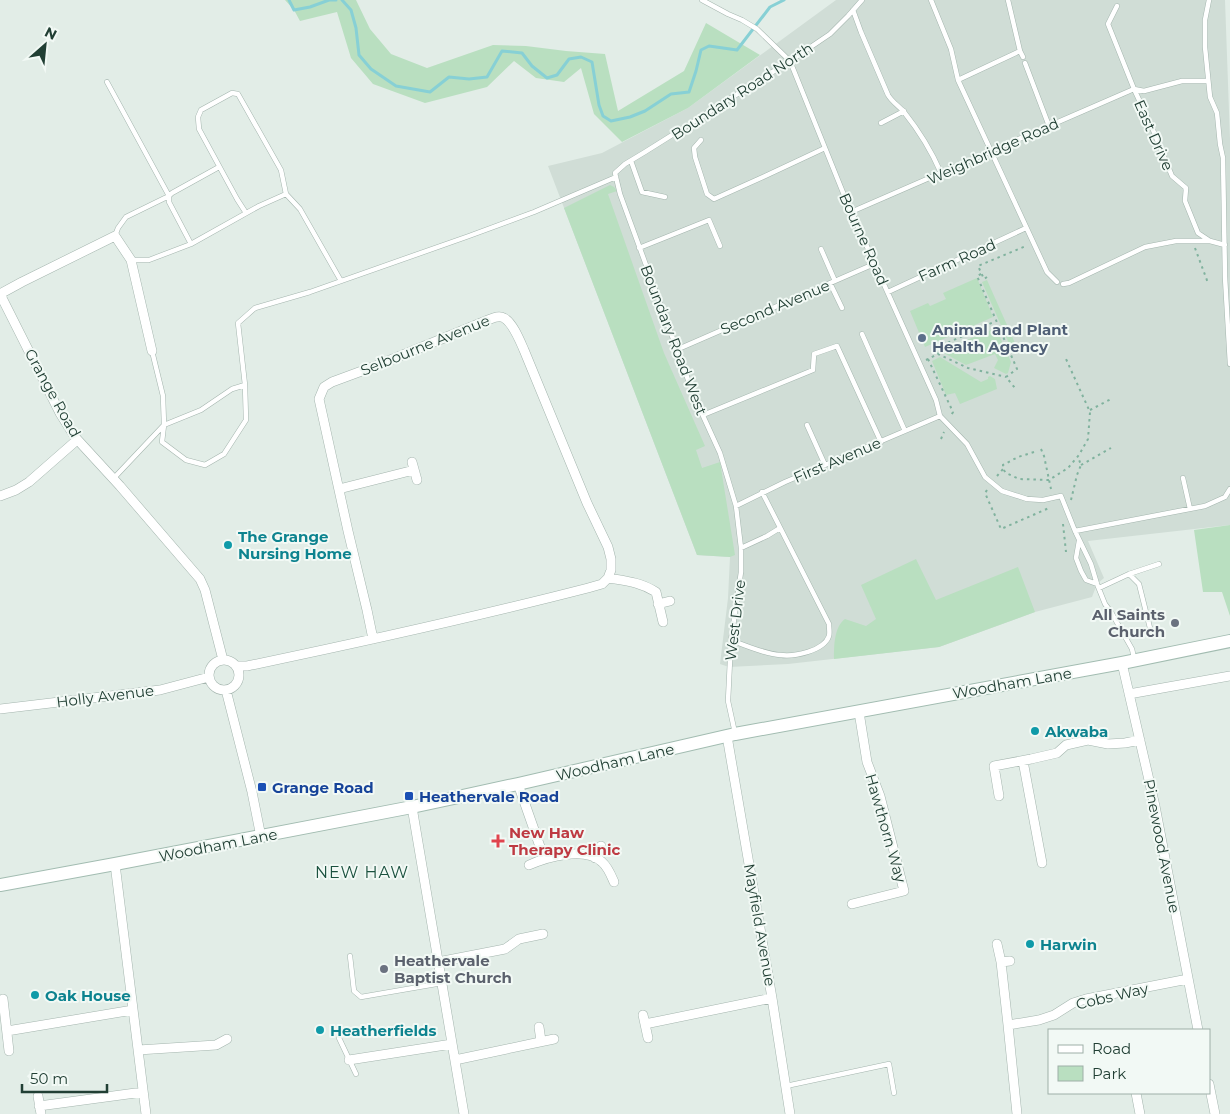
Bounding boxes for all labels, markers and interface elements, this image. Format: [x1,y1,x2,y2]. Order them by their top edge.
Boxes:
north arrow [20,20,70,70]
text: N [42,23,60,44]
street label: Boundary Road North [668,38,816,144]
street label: East Drive [1130,97,1178,173]
street label: Weighbridge Road [924,113,1062,189]
street label: Bourne Road [835,190,893,288]
street label: Farm Road [915,234,999,286]
street label: Boundary Road West [637,262,711,418]
street label: Second Avenue [718,275,832,339]
street label: Selbourne Avenue [358,310,492,380]
place label: Animal and Plant Health Agency [931,320,1069,356]
marker: Animal and Plant Health Agency [916,332,928,344]
street label: Grange Road [21,345,85,441]
street label: First Avenue [790,433,884,487]
place label: The Grange Nursing Home [238,527,352,563]
marker: The Grange Nursing Home [222,539,234,551]
street label: West Drive [721,578,749,662]
place label: All Saints Church [1091,605,1165,641]
marker: All Saints Church [1169,617,1181,629]
street label: Woodham Lane [951,663,1073,703]
street label: Holly Avenue [55,681,155,711]
place label: Akwaba [1044,722,1108,741]
marker: Akwaba [1029,725,1041,737]
street label: Woodham Lane [554,739,676,785]
street label: Hawthorn Way [861,771,911,885]
street label: Pinewood Avenue [1140,777,1184,915]
place label: Grange Road [272,778,374,797]
marker: Grange Road [256,781,268,793]
place label: Heathervale Road [419,787,559,806]
marker: Heathervale Road [403,790,415,802]
place label: New Haw Therapy Clinic [509,823,620,859]
street label: Woodham Lane [157,824,279,866]
marker: New Haw Therapy Clinic [491,834,505,848]
street label: Mayfield Avenue [740,862,780,988]
district label: NEW HAW [315,863,409,882]
place label: Harwin [1040,935,1097,954]
marker: Harwin [1024,938,1036,950]
place label: Heathervale Baptist Church [394,951,512,987]
marker: Heathervale Baptist Church [378,963,390,975]
street label: Cobs Way [1074,978,1151,1014]
place label: Oak House [45,986,131,1005]
marker: Oak House [29,989,41,1001]
place label: Heatherfields [330,1021,436,1040]
marker: Heatherfields [314,1024,326,1036]
legend [1048,1029,1210,1094]
text: Road [1092,1039,1131,1058]
scale bar [22,1062,108,1094]
text: Park [1092,1064,1126,1083]
text: 50 m [30,1069,68,1088]

